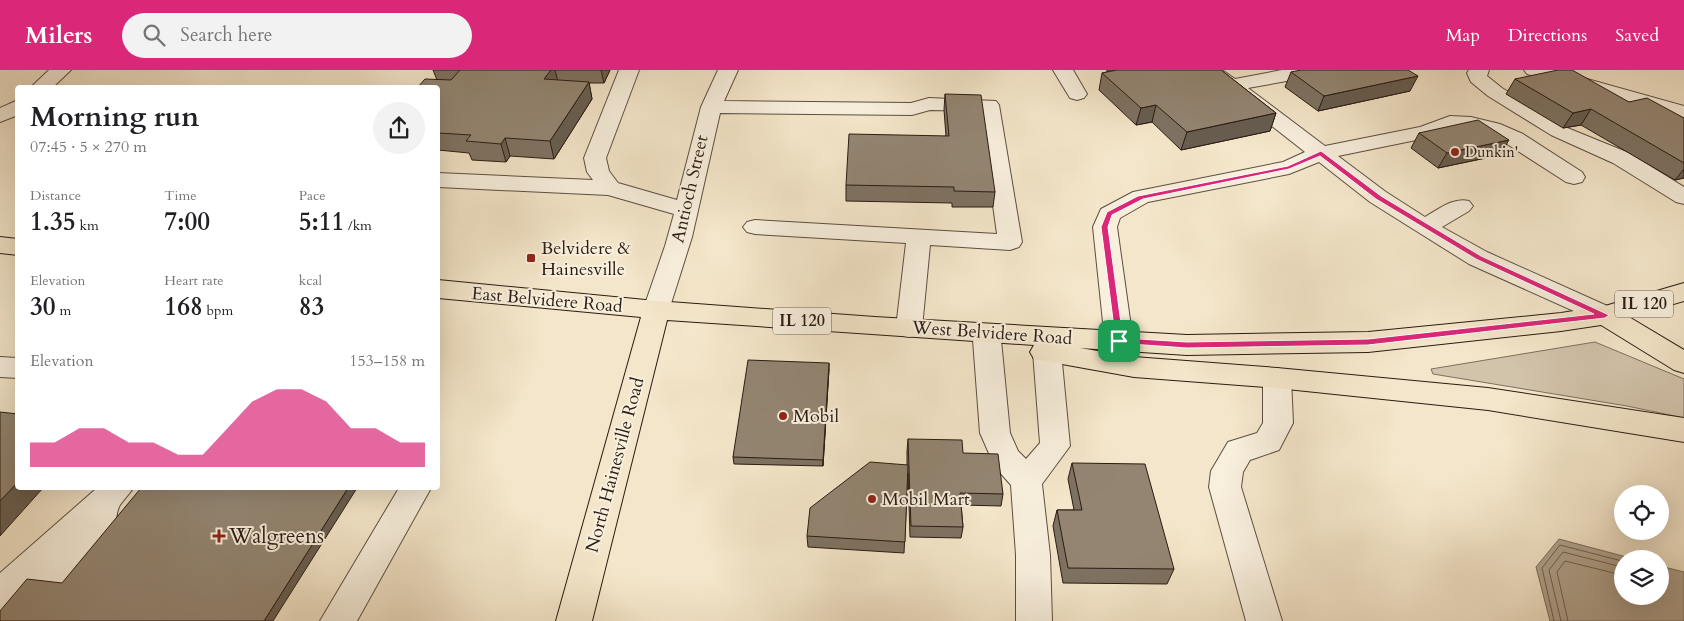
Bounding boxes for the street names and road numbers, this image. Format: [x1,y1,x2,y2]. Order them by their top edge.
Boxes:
street label: Antioch Street [665,132,715,245]
street label: East Belvidere Road [470,281,624,319]
road number: IL 120 [1615,290,1673,318]
road number: IL 120 [773,308,831,334]
street label: West Belvidere Road [910,315,1073,351]
street label: North Hainesville Road [580,374,651,555]

